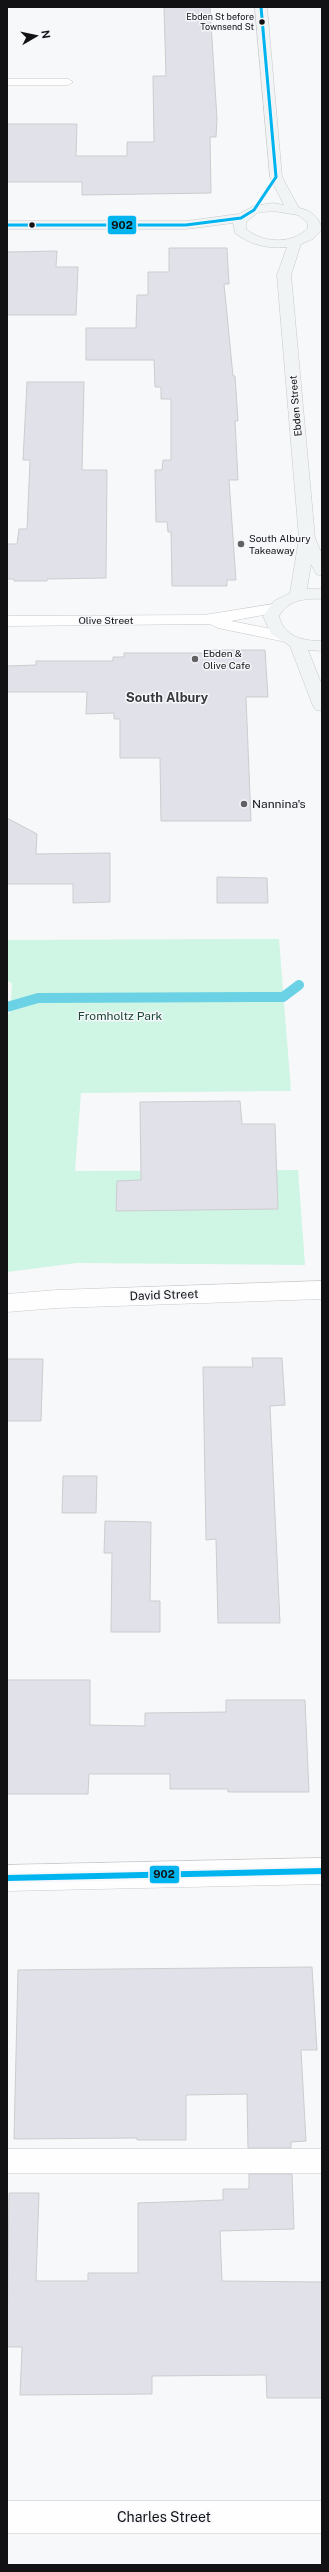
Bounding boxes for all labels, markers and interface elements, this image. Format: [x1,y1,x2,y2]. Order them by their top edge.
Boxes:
place label: Ebden St before Townsend St [186,11,254,32]
north arrow [16,16,56,56]
marker: Ebden St before Townsend St [257,17,267,27]
text: N [39,29,52,40]
line badge: 902 [107,215,137,235]
text: 902 [111,219,133,231]
unlabelled marker [27,220,37,230]
street label: Ebden Street [286,375,304,437]
place label: South Albury Takeaway [249,532,311,556]
marker: South Albury Takeaway [236,539,246,549]
street label: Olive Street [79,614,134,626]
place label: Ebden & Olive Cafe [203,647,251,671]
marker: Ebden & Olive Cafe [190,654,200,664]
district label: South Albury [126,690,209,705]
place label: Nannina's [252,797,306,811]
marker: Nannina's [239,799,249,809]
park label: Fromholtz Park [78,1009,163,1023]
street label: David Street [129,1287,199,1303]
line badge: 902 [149,1865,180,1884]
text: 902 [153,1868,175,1880]
street label: Charles Street [117,2509,211,2525]

